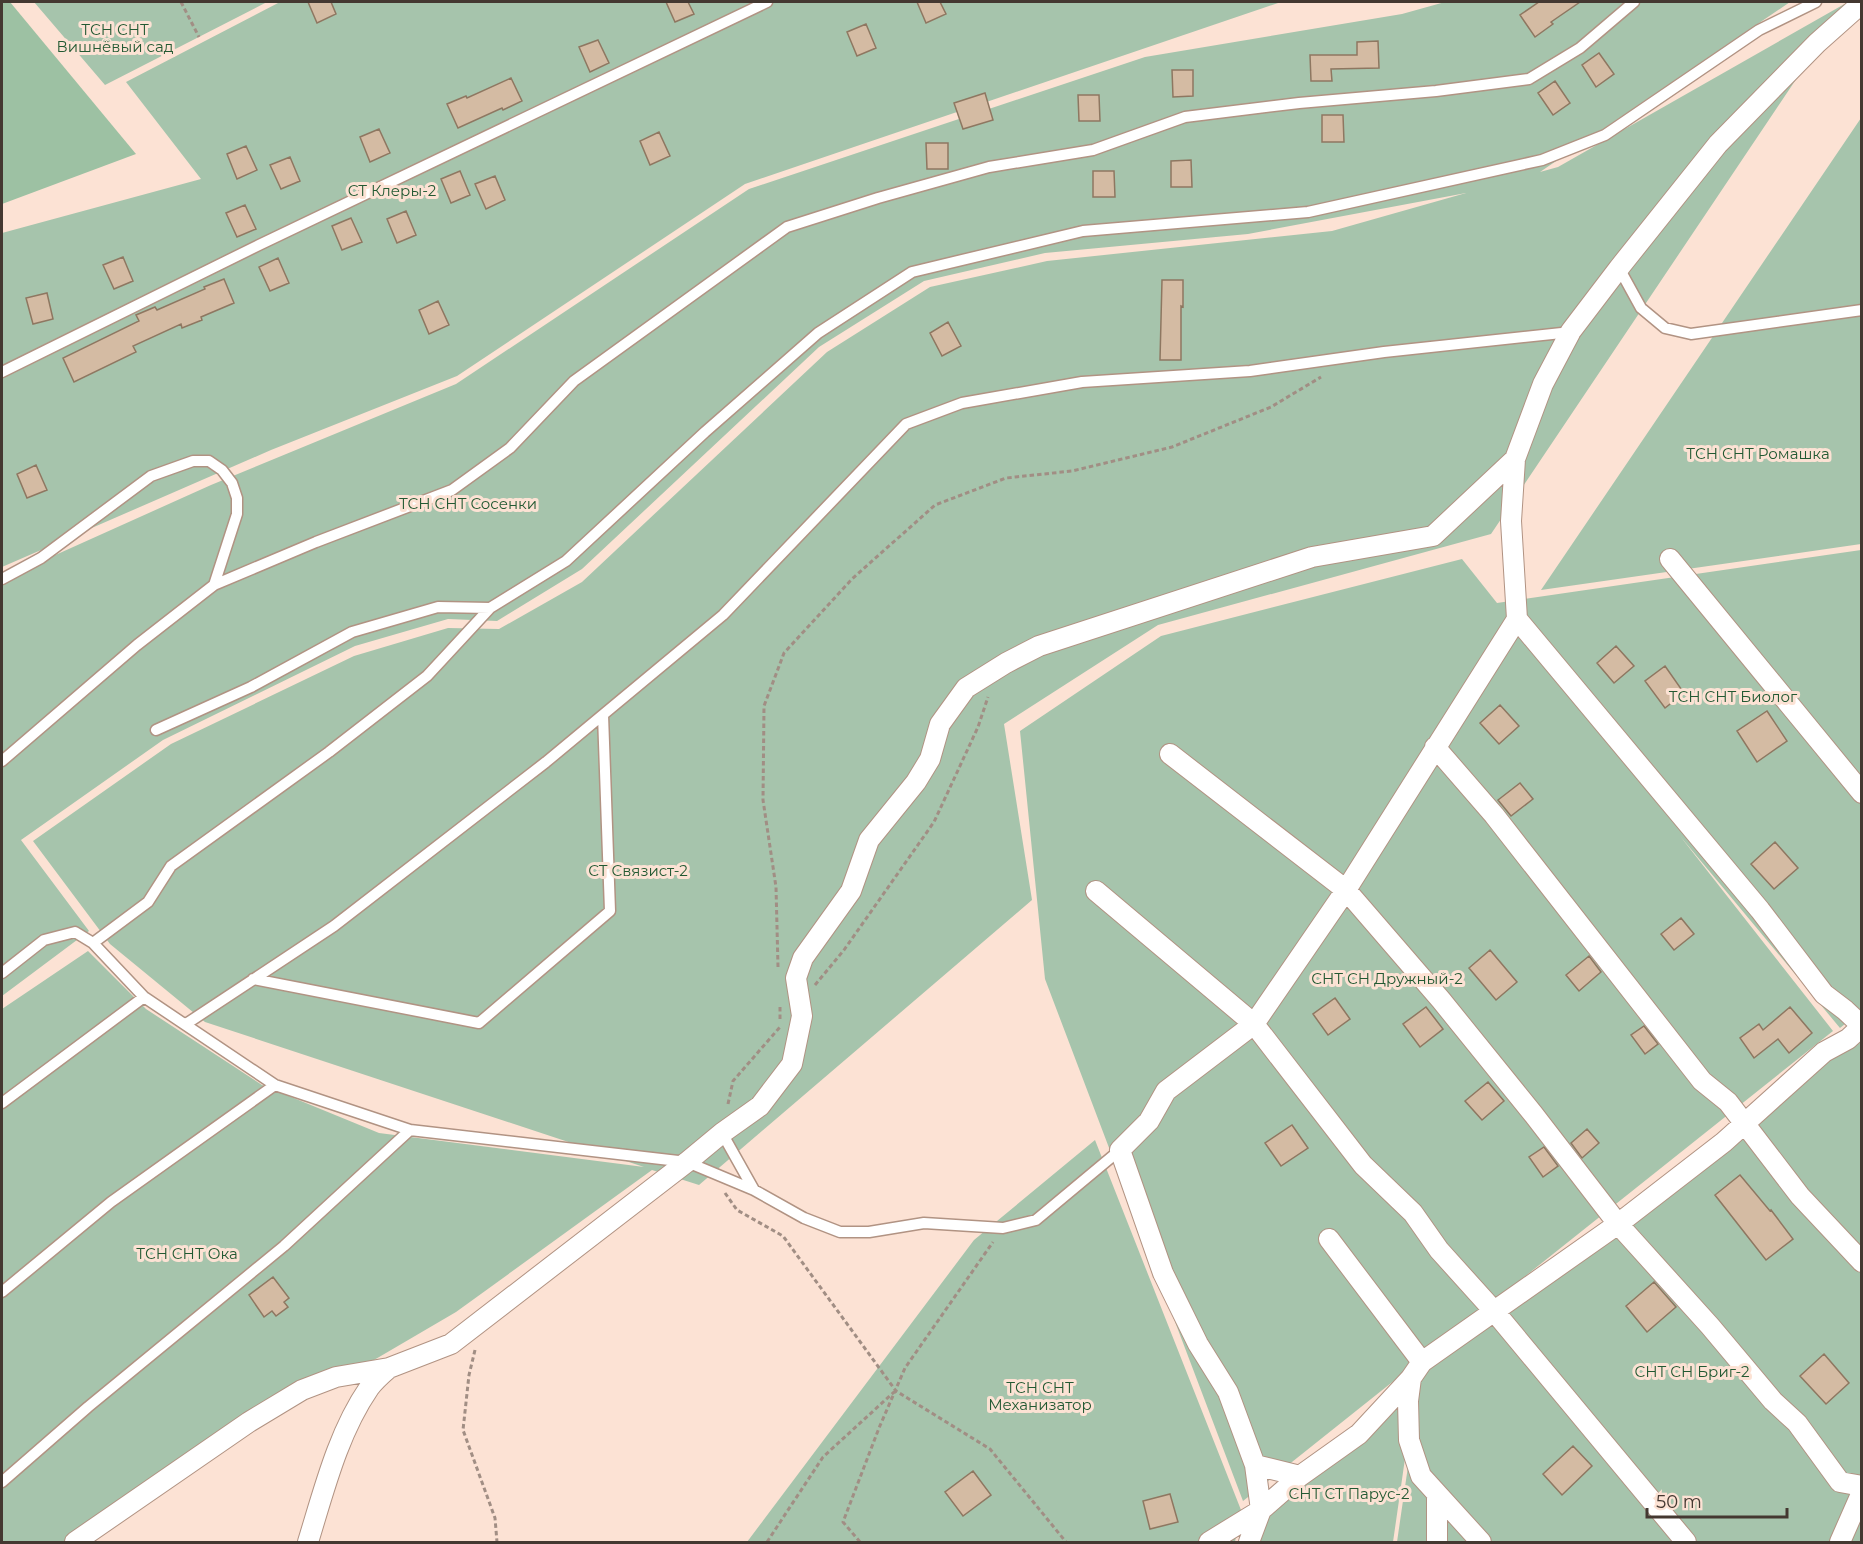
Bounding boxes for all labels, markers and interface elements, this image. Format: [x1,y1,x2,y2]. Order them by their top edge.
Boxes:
park label: ТСН СНТ Вишнёвый сад [57,20,174,56]
park label: СТ Клеры-2 [348,181,436,200]
park label: ТСН СНТ Ромашка [1686,444,1830,463]
park label: ТСН СНТ Сосенки [399,494,537,513]
park label: ТСН СНТ Биолог [1669,687,1798,706]
park label: СТ Связист-2 [588,861,688,880]
park label: СНТ СН Дружный-2 [1311,969,1463,988]
park label: ТСН СНТ Ока [136,1244,238,1263]
park label: СНТ СН Бриг-2 [1634,1362,1750,1381]
park label: ТСН СНТ Механизатор [988,1378,1092,1414]
scale bar [1647,1481,1786,1519]
park label: СНТ СТ Парус-2 [1289,1484,1409,1503]
text: 50 m [1656,1491,1702,1513]

